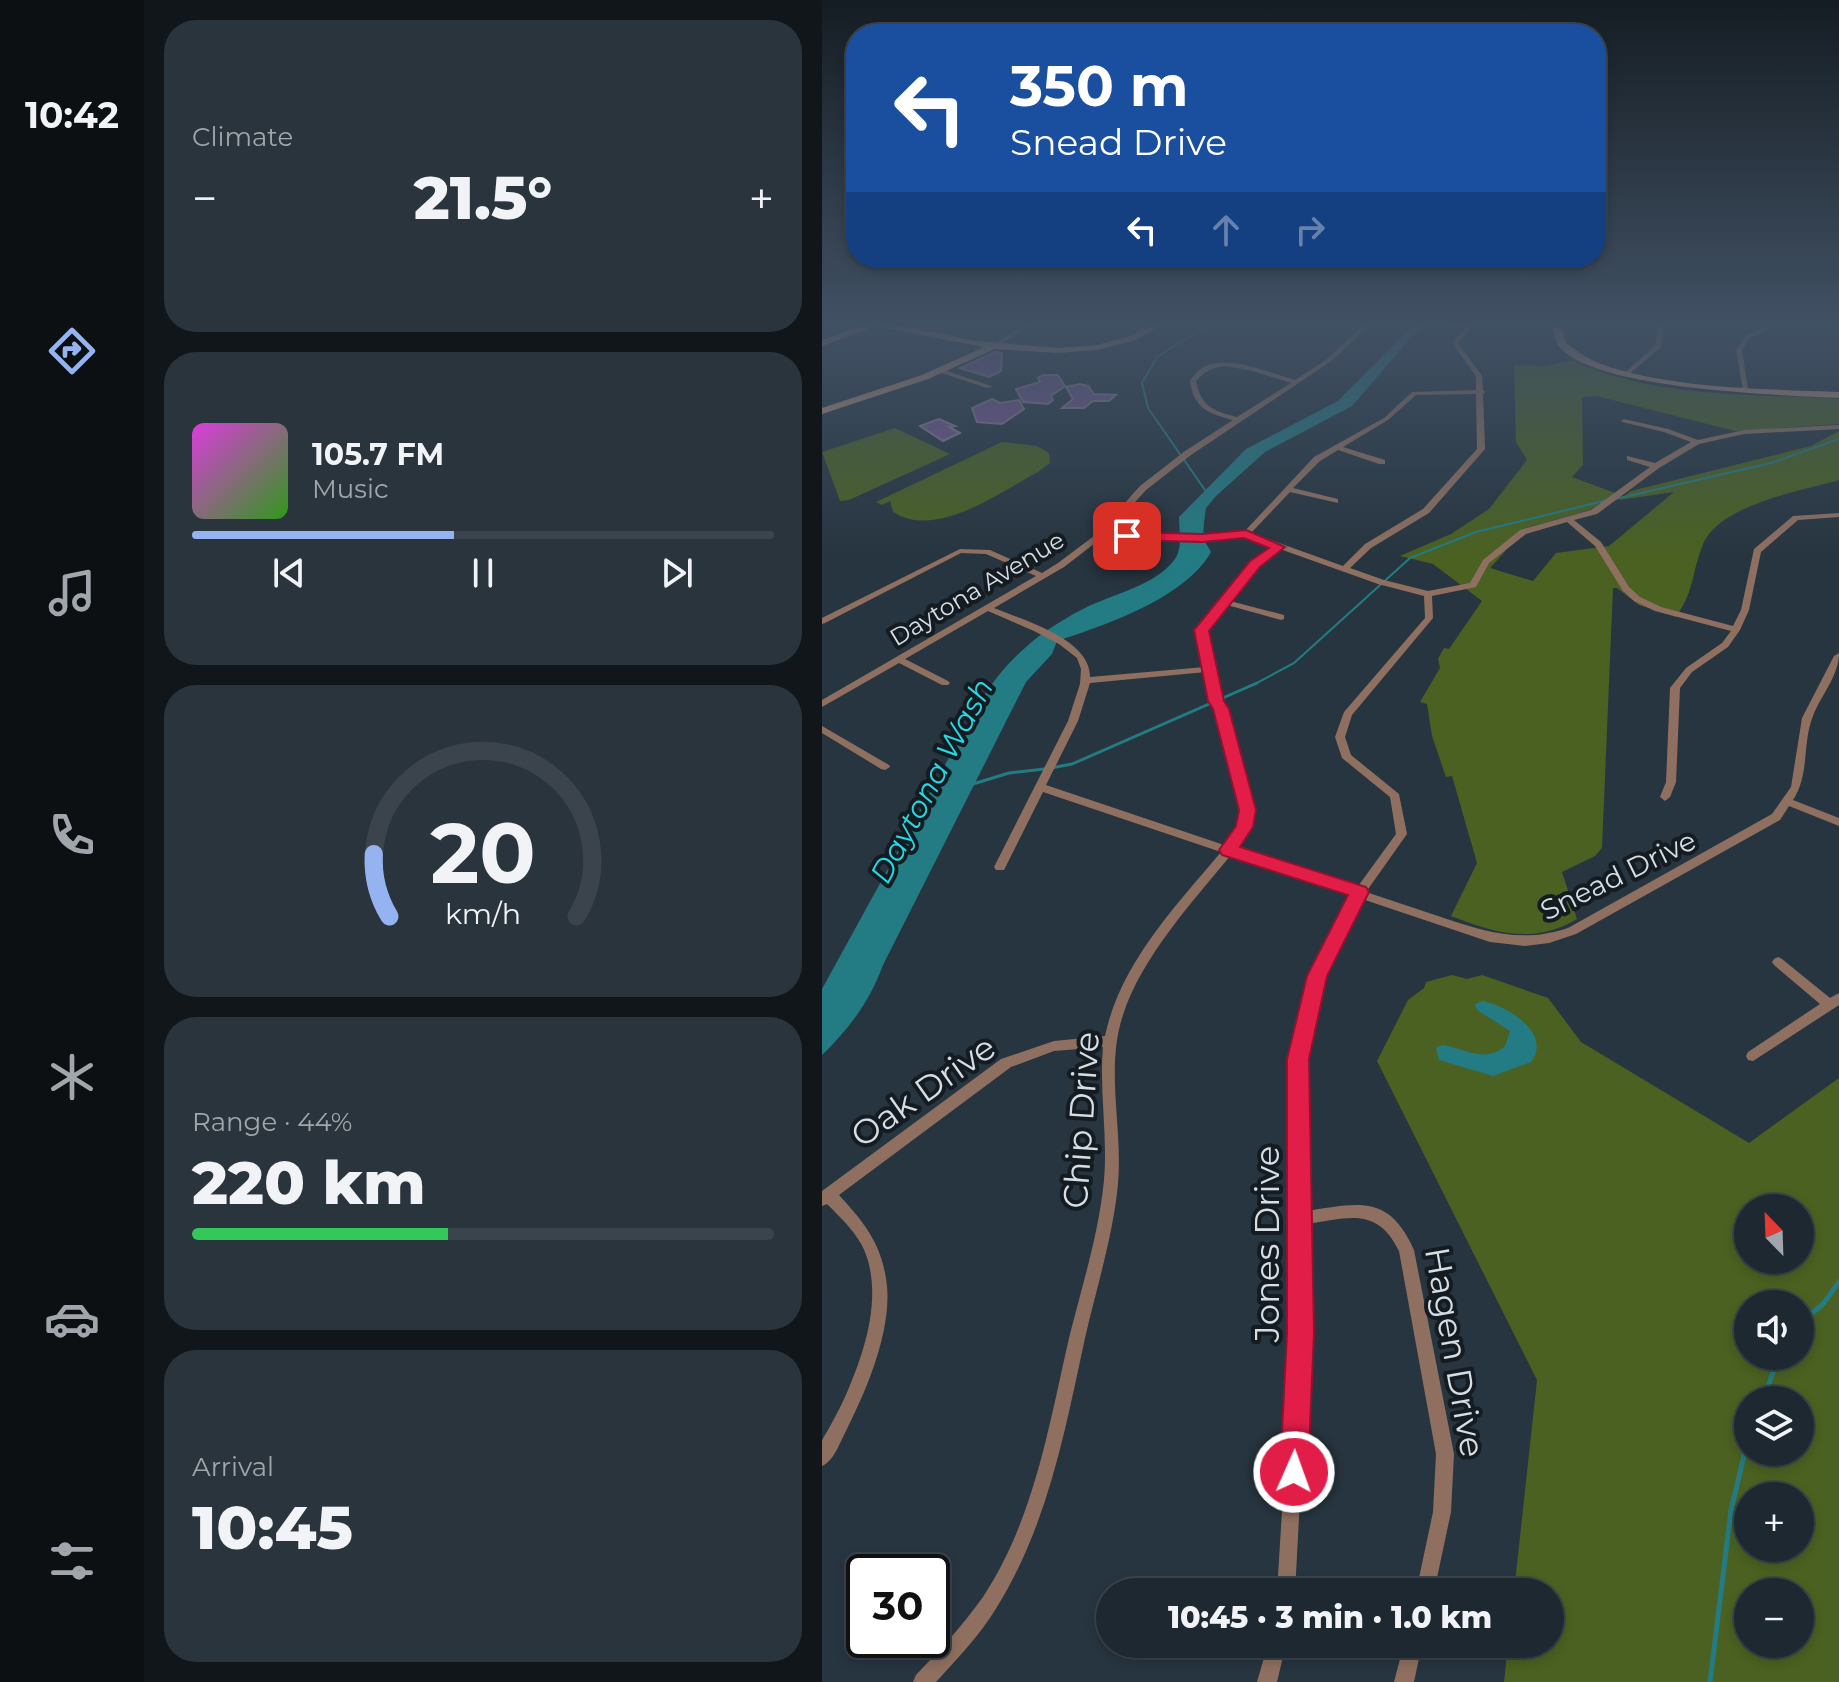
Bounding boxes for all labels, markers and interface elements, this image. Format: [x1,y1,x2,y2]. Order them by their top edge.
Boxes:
text: 350 m [1010,52,1189,120]
icon: left [878,56,982,160]
text: 10:42 [25,93,119,137]
text: Snead Drive [1010,120,1227,164]
text: Climate [192,121,293,153]
text: 21.5° [414,161,552,234]
text: − [192,171,217,225]
text: + [749,171,774,225]
icon: left [1120,208,1164,252]
icon: ahead [1204,208,1248,252]
icon: right [1288,208,1332,252]
icon: directions [44,323,100,379]
text: 105.7 FM [312,436,444,473]
text: Music [312,473,389,505]
pin [1093,502,1161,570]
icon: arrive [1105,514,1149,558]
street label: Daytona Avenue [884,525,1069,652]
icon: previous [267,551,311,595]
icon: pause [461,551,505,595]
icon: next [655,551,699,595]
icon: music [44,565,100,621]
water label: Daytona Wash [862,672,1001,890]
text: 20 [430,802,536,904]
icon: phone [44,807,100,863]
street label: Snead Drive [1535,823,1701,927]
text: km/h [445,896,521,931]
street label: Oak Drive [843,1026,1003,1156]
street label: Chip Drive [1054,1030,1108,1210]
icon: climate [44,1049,100,1105]
text: Range · 44% [192,1106,352,1138]
text: 220 km [192,1146,426,1219]
street label: Jones Drive [1246,1146,1288,1343]
north arrow [1734,1194,1814,1274]
map controls [1734,1194,1814,1658]
street label: Hagen Drive [1416,1244,1494,1460]
button: sound [1734,1290,1814,1370]
icon: car [44,1291,100,1347]
button: layers [1734,1386,1814,1466]
position arrow [1252,1430,1336,1514]
text: Arrival [192,1451,274,1483]
button: + [1734,1482,1814,1562]
text: 10:45 [192,1491,353,1564]
icon: filters [44,1533,100,1589]
speed limit sign: 30 [846,1554,950,1658]
button: − [1734,1578,1814,1658]
text: 10:45 · 3 min · 1.0 km [1168,1599,1492,1636]

